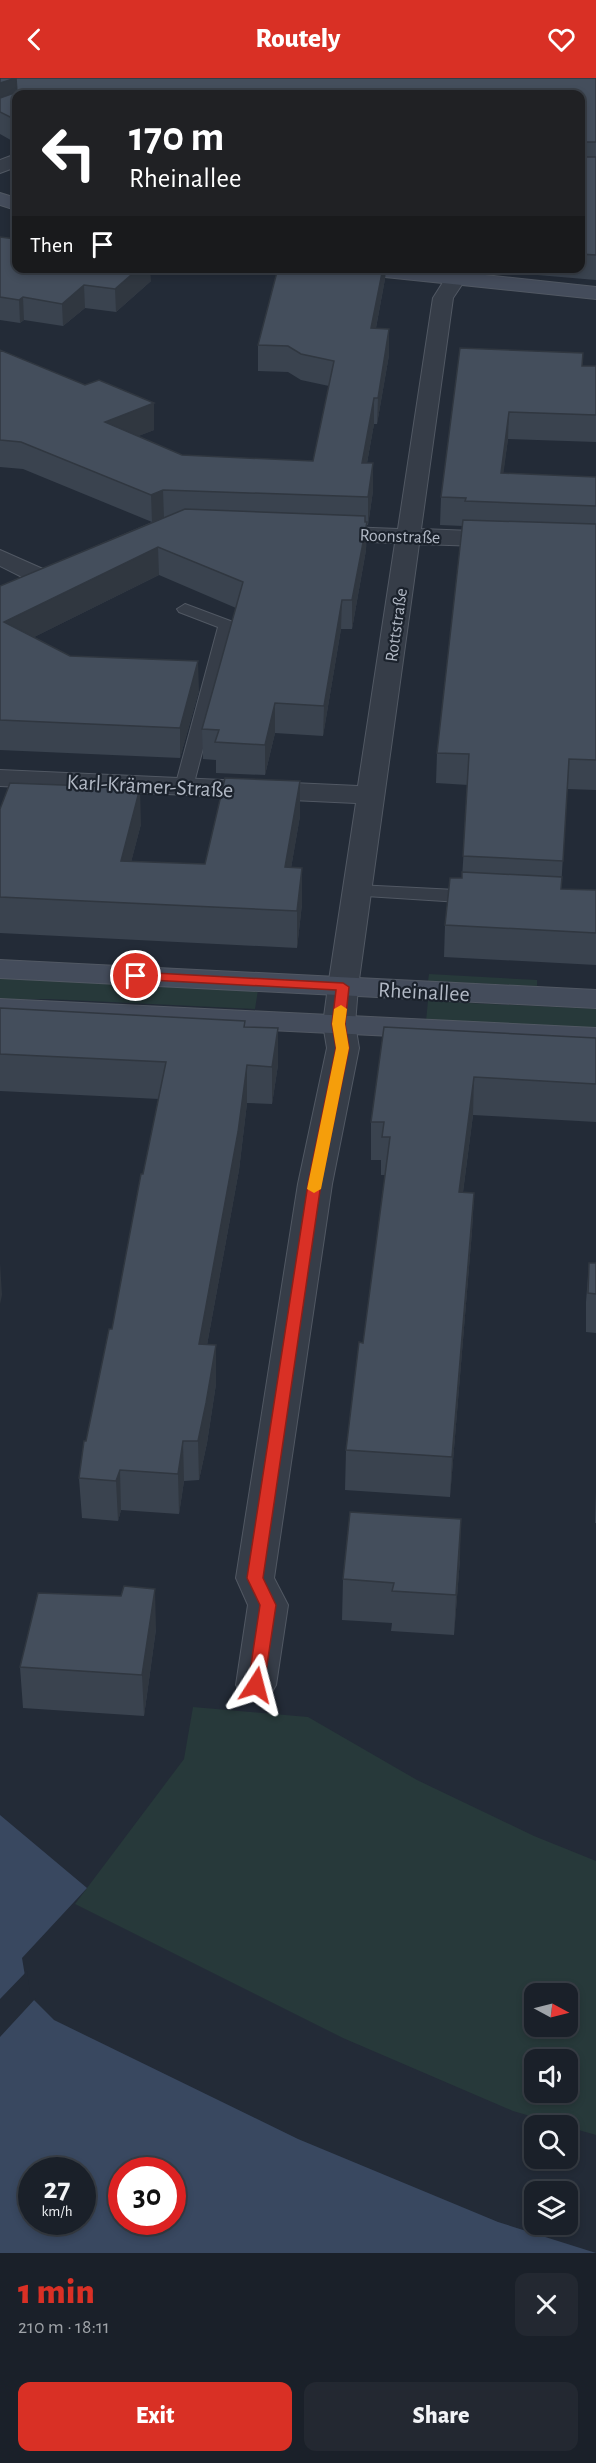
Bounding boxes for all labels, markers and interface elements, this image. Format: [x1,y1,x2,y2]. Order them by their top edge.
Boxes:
icon: back [18,23,51,56]
icon: heart [545,23,578,56]
text: Routely [256,25,340,52]
icon: left [30,114,108,192]
text: 170 m [129,116,224,158]
text: Rheinallee [129,165,241,192]
icon: arrive [86,228,119,261]
text: Then [30,234,74,256]
street label: Roonstraße [359,527,441,547]
street label: Rottstraße [383,587,411,663]
street label: Karl-Krämer-Straße [66,771,234,801]
pin [110,950,161,1001]
icon: arrive [119,959,152,992]
street label: Rheinallee [378,979,470,1005]
position arrow [224,1653,288,1717]
north arrow [524,1983,578,2037]
map controls [524,1983,578,2235]
button: sound [524,2049,578,2103]
button: search [524,2115,578,2169]
speed limit sign: 30 [108,2157,186,2235]
text: 27 [43,2174,71,2204]
button: layers [524,2181,578,2235]
text: km/h [42,2204,72,2219]
button: close [515,2273,578,2336]
text: 1 min [18,2274,95,2310]
text: 210 m · 18:11 [18,2317,110,2337]
button: Exit [18,2382,292,2451]
button: Share [304,2382,578,2451]

